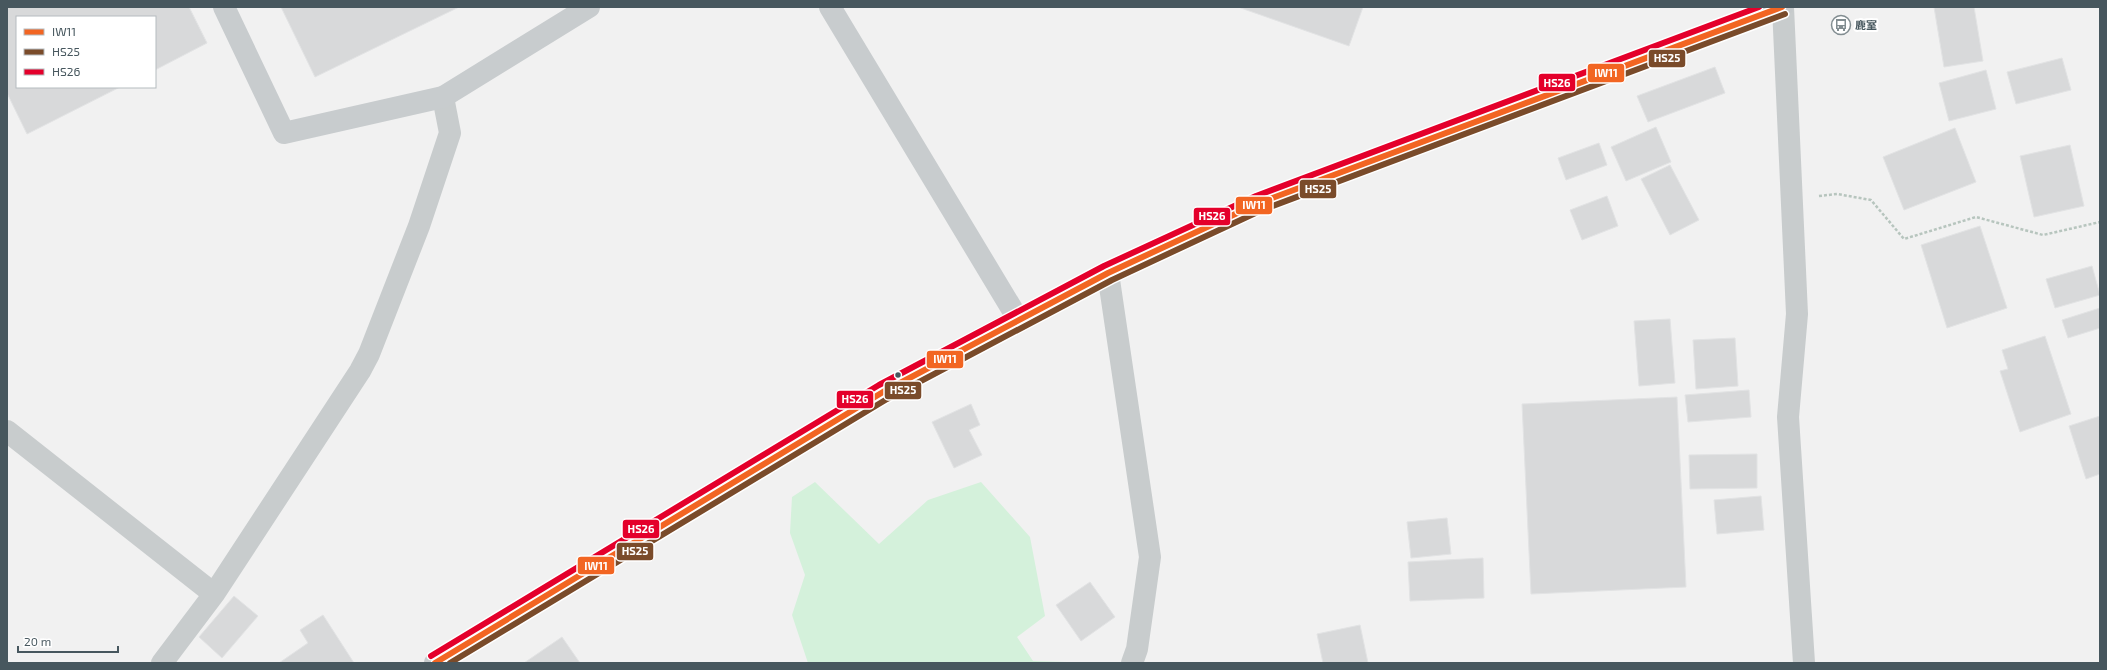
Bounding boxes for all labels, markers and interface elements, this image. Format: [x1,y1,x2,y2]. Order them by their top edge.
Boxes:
bus stop icon: 鹿室 [1830,14,1852,36]
legend [16,16,156,88]
place label: 鹿室 [1855,18,1877,31]
text: IW11 [52,24,76,38]
text: HS25 [52,44,80,58]
line badge: HS25 [1648,49,1686,68]
text: HS25 [1654,51,1680,64]
line badge: IW11 [1587,63,1625,83]
text: HS26 [52,64,80,78]
text: IW11 [1594,66,1618,79]
line badge: HS26 [1538,73,1576,92]
text: HS26 [1544,76,1571,89]
line badge: HS25 [1299,179,1337,199]
text: HS25 [1305,182,1331,195]
line badge: IW11 [1235,196,1273,215]
text: IW11 [1242,198,1266,211]
line badge: HS26 [1193,207,1231,226]
text: HS26 [1199,209,1226,222]
line badge: IW11 [926,350,964,369]
text: IW11 [933,352,957,365]
unlabelled marker [893,370,903,380]
line badge: HS25 [884,381,922,400]
text: HS25 [890,383,916,396]
line badge: HS26 [836,390,874,409]
text: HS26 [842,392,869,405]
line badge: HS26 [622,519,660,539]
text: HS26 [628,522,655,535]
line badge: HS25 [616,542,654,561]
text: HS25 [622,544,648,557]
line badge: IW11 [577,556,615,575]
text: IW11 [584,559,608,572]
scale bar [18,628,118,654]
text: 20 m [24,634,51,648]

